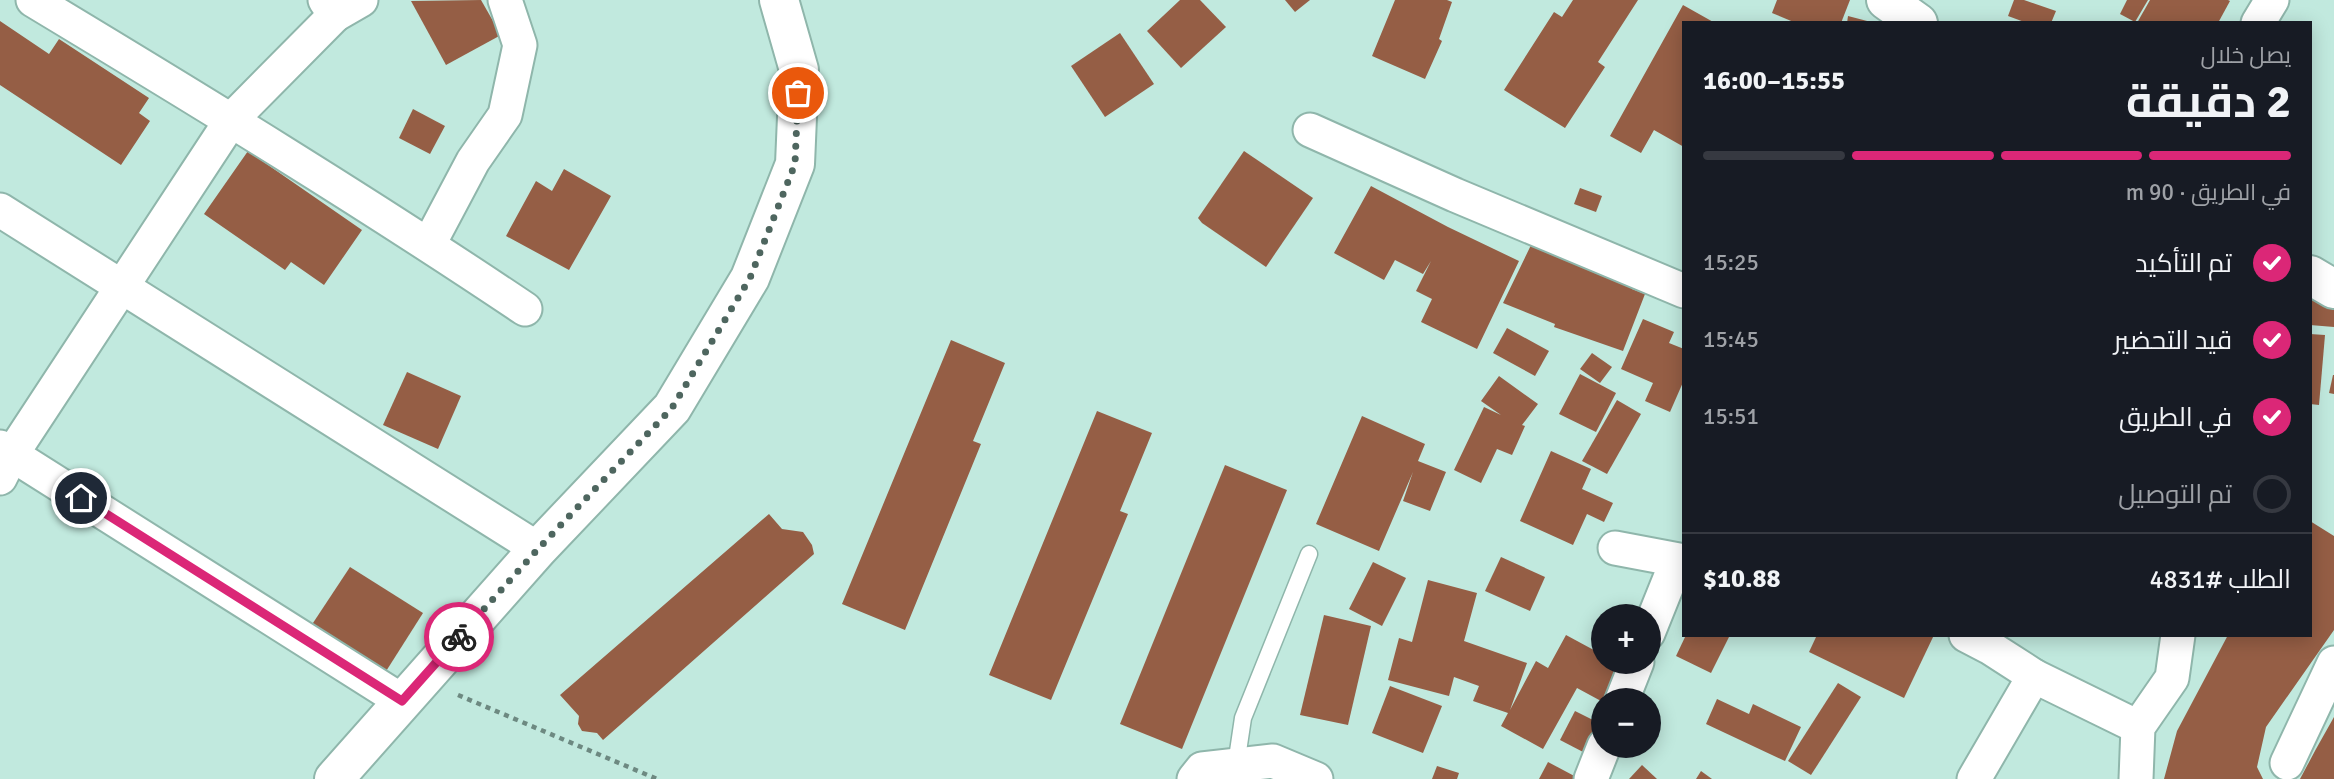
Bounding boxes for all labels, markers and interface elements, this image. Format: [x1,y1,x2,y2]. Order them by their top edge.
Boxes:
text: يصل خلال [2201,41,2291,70]
pin [768,63,828,123]
text: 15:55–16:00 [1703,65,1845,97]
icon: bag [779,74,817,112]
text: 2 دقيقة [2126,74,2291,130]
text: في الطريق · 90 m [2126,178,2291,207]
icon: check [2253,244,2291,282]
text: 15:25 [1703,248,1759,277]
text: تم التأكيد [2135,248,2232,280]
icon: check [2253,321,2291,359]
text: 15:45 [1703,325,1759,354]
text: قيد التحضير [2114,325,2232,357]
icon: check [2253,398,2291,436]
text: 15:51 [1703,402,1759,431]
text: في الطريق [2119,402,2232,434]
pin [51,468,111,528]
icon: home [62,479,100,517]
text: تم التوصيل [2118,479,2232,511]
text: $10.88 [1703,563,1781,595]
text: الطلب #4831 [2149,564,2291,596]
courier [424,602,494,672]
map controls [1591,604,1661,758]
button: + [1591,604,1661,674]
icon: bike [440,618,478,656]
button: − [1591,688,1661,758]

